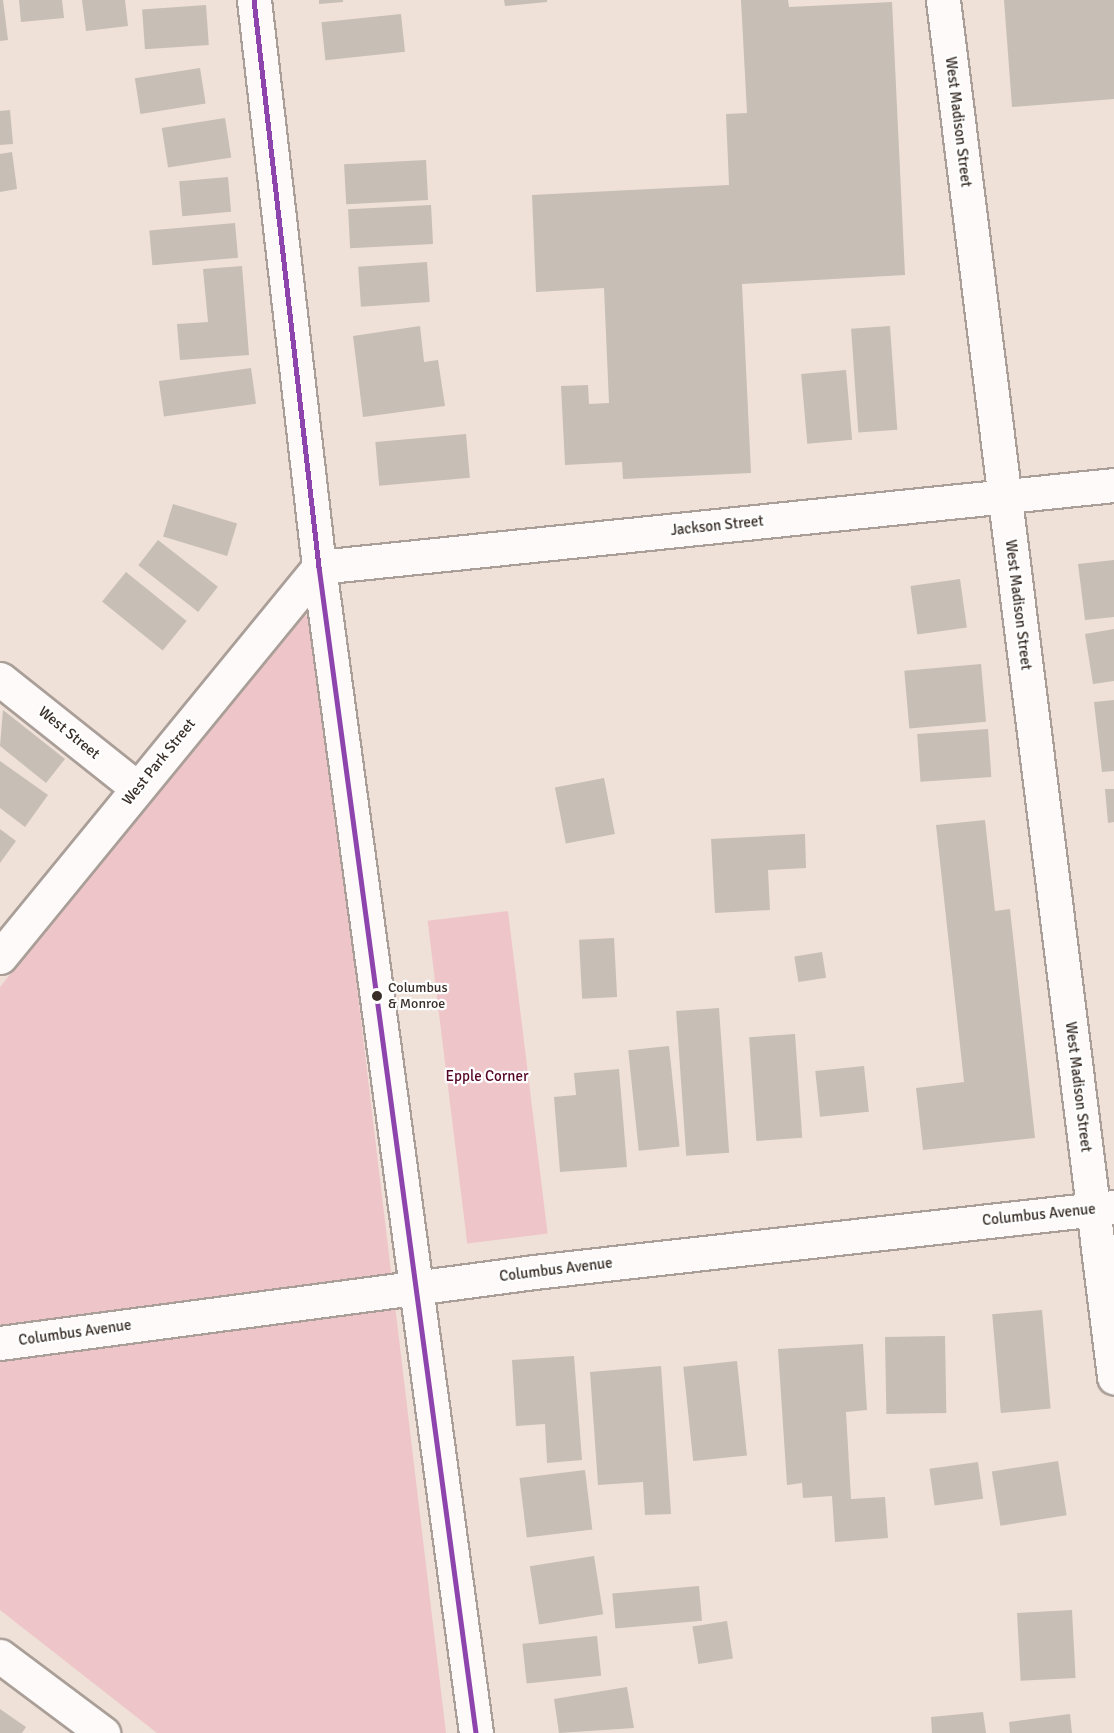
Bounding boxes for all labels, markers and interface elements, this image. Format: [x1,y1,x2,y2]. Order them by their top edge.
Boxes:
street label: West Madison Street [941,56,975,188]
street label: Jackson Street [670,512,764,540]
street label: West Madison Street [1001,539,1035,671]
street label: West Street [35,703,103,763]
street label: West Park Street [119,715,199,809]
place label: Columbus & Monroe [388,980,448,1012]
marker: Columbus & Monroe [371,990,383,1002]
street label: West Madison Street [1061,1021,1095,1153]
park label: Epple Corner [446,1068,528,1086]
street label: Columbus Avenue [981,1200,1097,1230]
street label: Columbus Avenue [498,1254,614,1286]
street label: Columbus Avenue [17,1316,133,1350]

